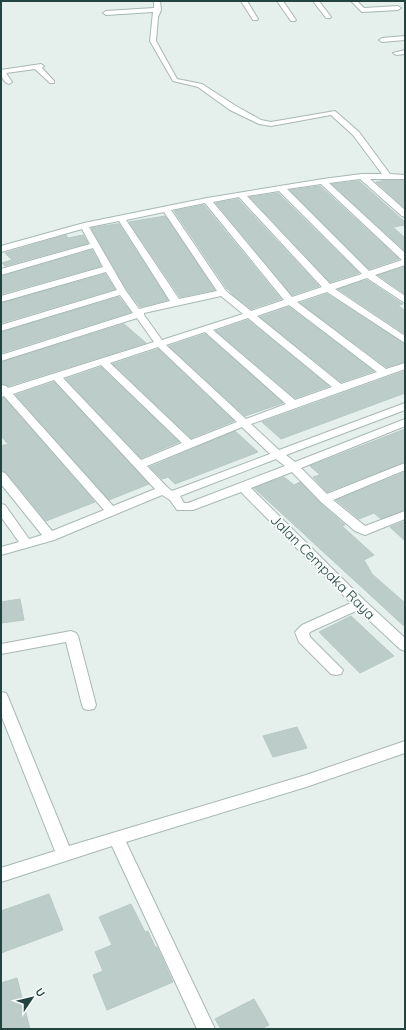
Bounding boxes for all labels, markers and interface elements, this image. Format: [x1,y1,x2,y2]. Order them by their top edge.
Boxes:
street label: Jalan Cempaka Raya [267,511,379,623]
north arrow [12,978,52,1018]
text: U [32,985,48,999]

